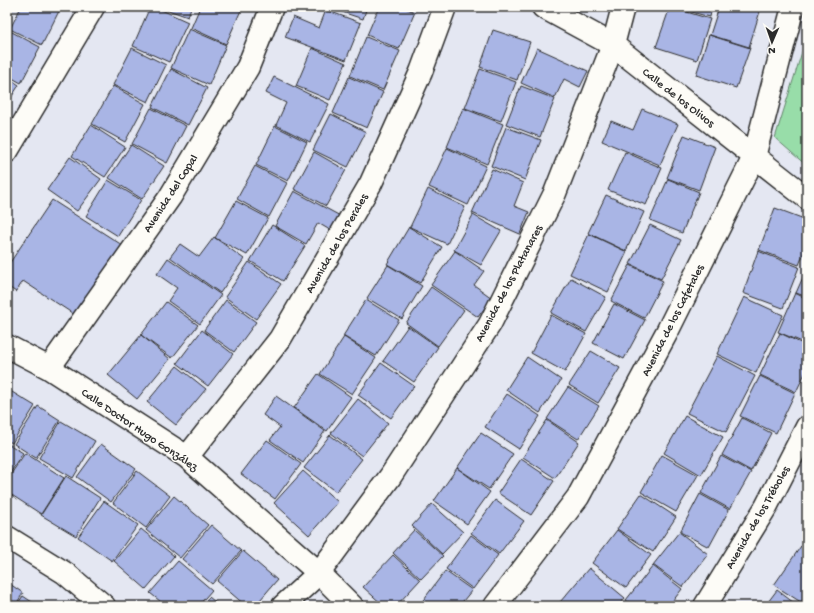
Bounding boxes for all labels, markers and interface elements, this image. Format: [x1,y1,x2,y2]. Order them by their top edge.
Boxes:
north arrow [752,22,792,62]
text: N [768,44,776,56]
street label: Calle de los Olivos [639,66,717,132]
street label: Avenida del Copal [141,152,202,236]
street label: Avenida de los Perales [304,191,372,296]
street label: Avenida de los Platanares [473,223,547,345]
street label: Avenida de los Cafetales [640,262,708,379]
street label: Calle Doctor Hugo González [78,386,200,475]
street label: Avenida de los Tréboles [724,464,794,572]

